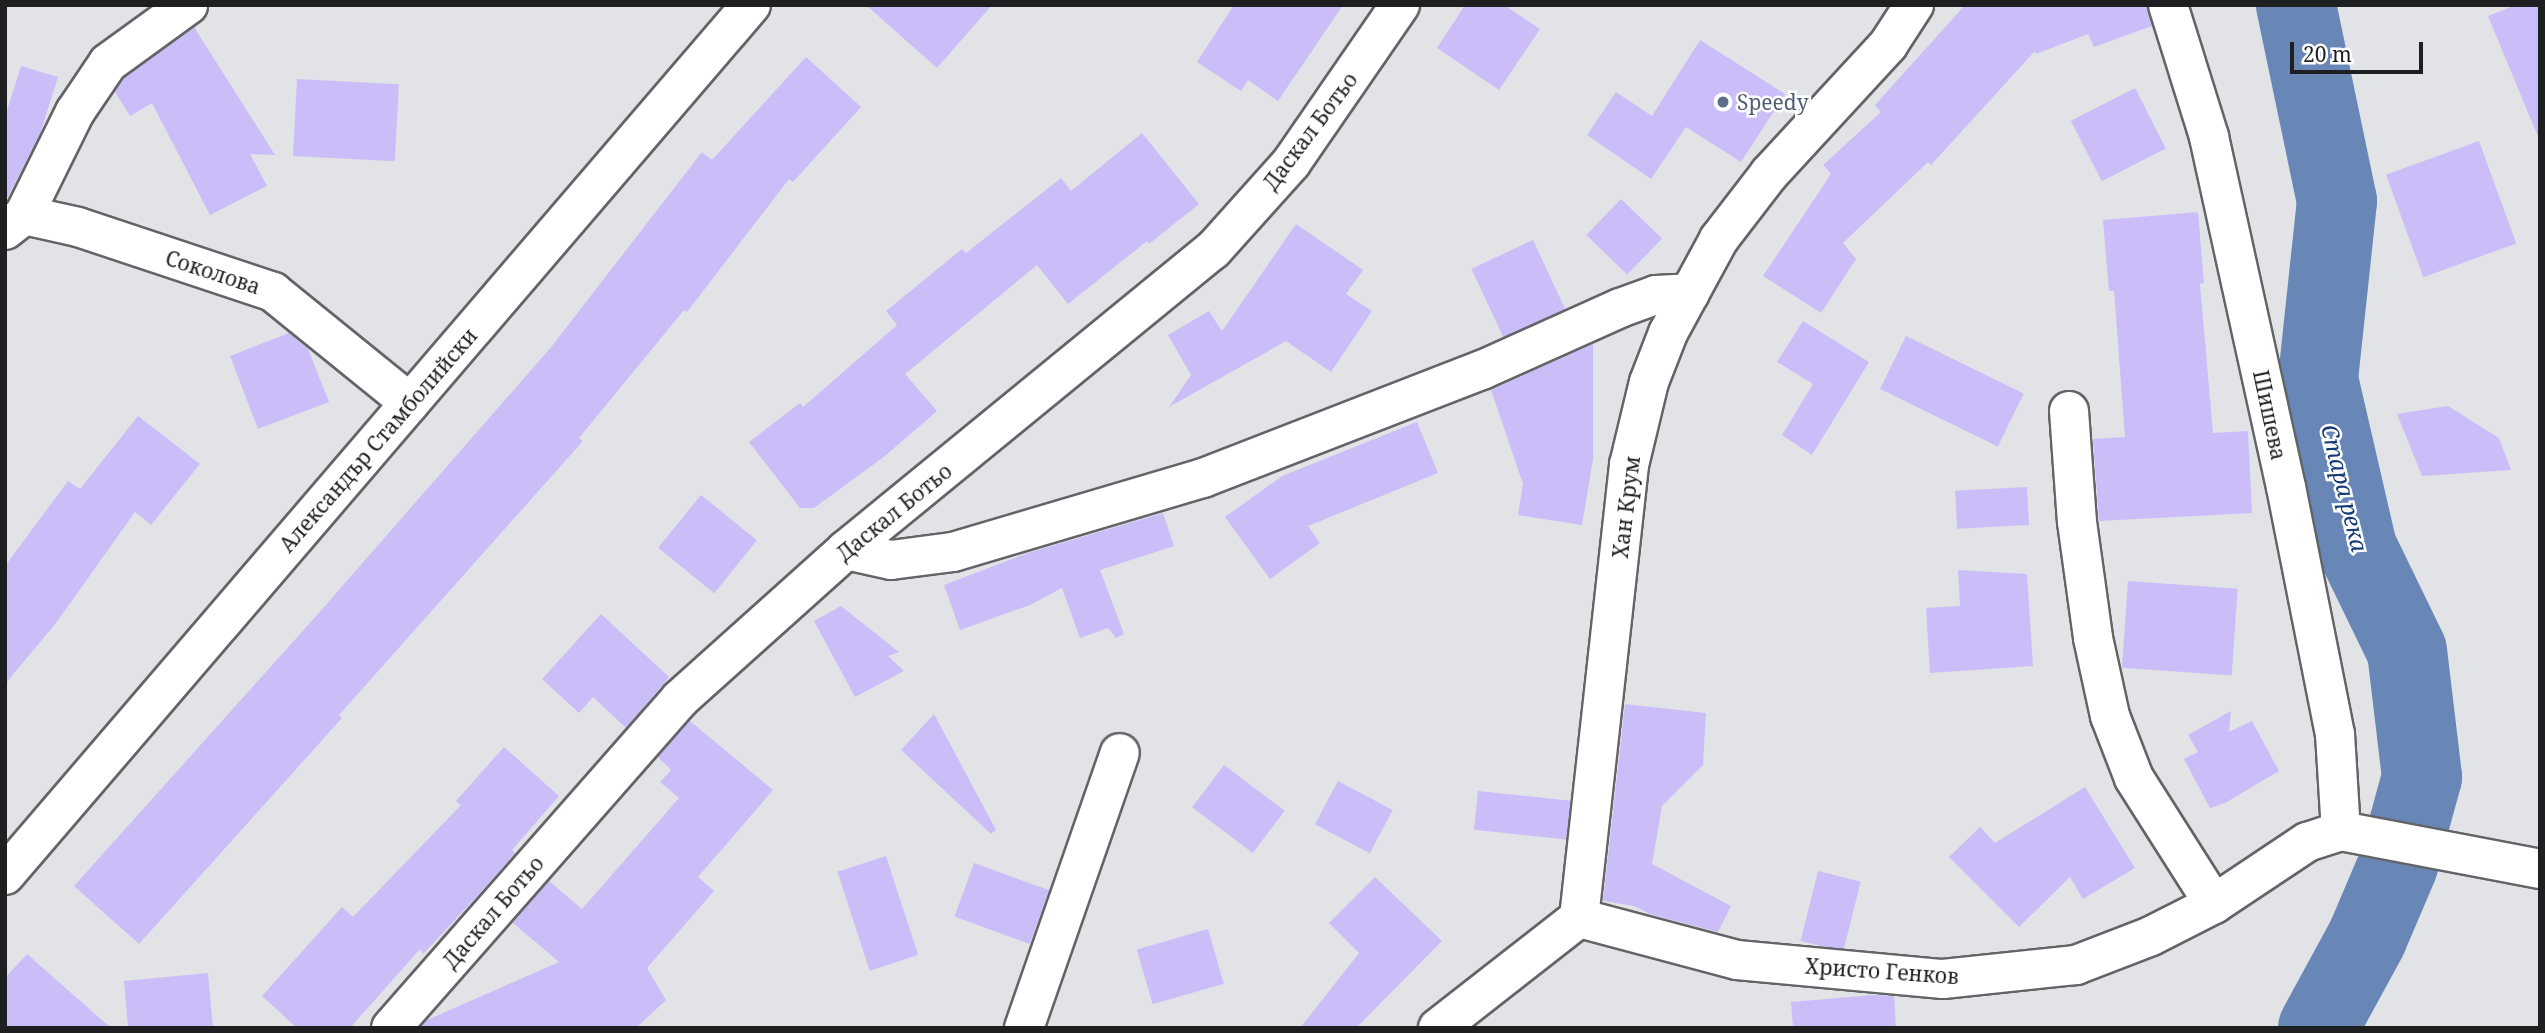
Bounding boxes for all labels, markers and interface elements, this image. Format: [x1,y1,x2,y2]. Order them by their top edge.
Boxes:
scale bar [2293,28,2426,72]
text: 20 m [2303,40,2352,68]
street label: Даскал Ботьо [1258,67,1362,195]
place label: Speedy [1737,89,1809,115]
marker: Speedy [1715,94,1731,110]
street label: Соколова [162,245,264,299]
street label: Александър Стамболийски [274,323,482,557]
street label: Шишева [2248,368,2292,462]
water label: Стара река [2316,421,2374,555]
street label: Хан Крум [1607,454,1645,560]
street label: Даскал Ботьо [831,458,957,566]
street label: Даскал Ботьо [437,851,549,973]
street label: Христо Генков [1804,953,1960,989]

